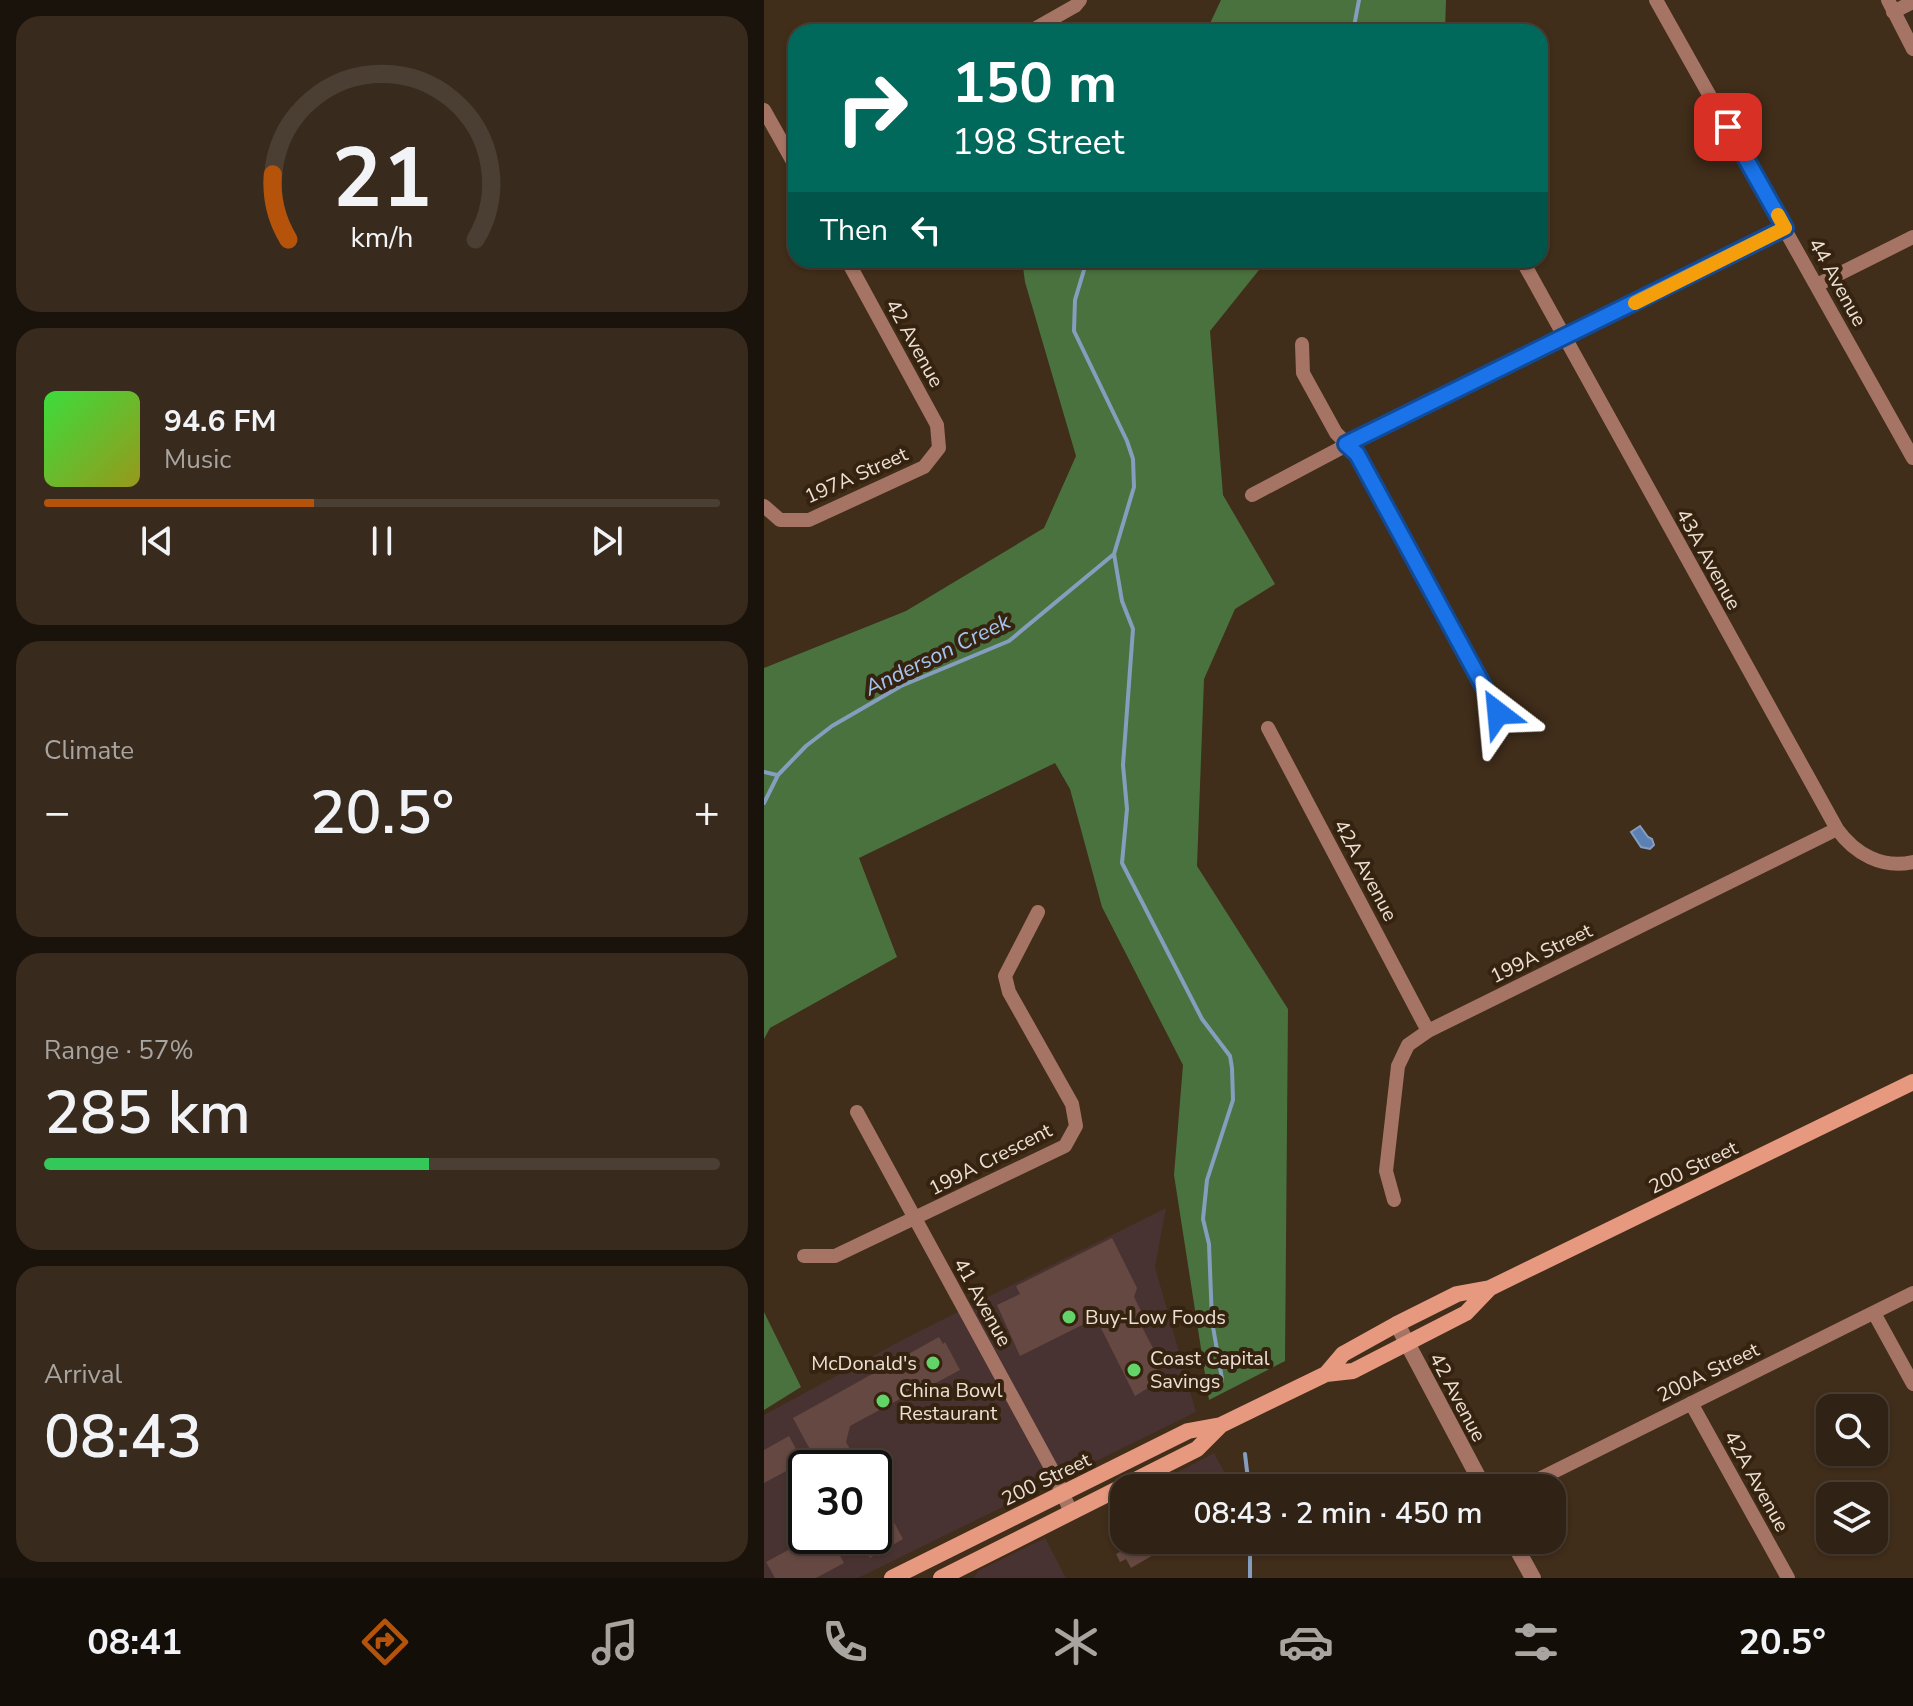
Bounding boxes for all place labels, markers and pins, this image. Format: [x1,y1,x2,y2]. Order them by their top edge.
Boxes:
pin [1694,93,1762,161]
place label: Buy-Low Foods [1085,1304,1226,1331]
marker: Buy-Low Foods [1060,1308,1078,1326]
place label: Coast Capital Savings [1150,1345,1270,1395]
place label: McDonald's [811,1350,917,1377]
marker: McDonald's [924,1354,942,1372]
marker: Coast Capital Savings [1125,1361,1143,1379]
place label: China Bowl Restaurant [899,1377,1003,1427]
marker: China Bowl Restaurant [874,1392,892,1410]

